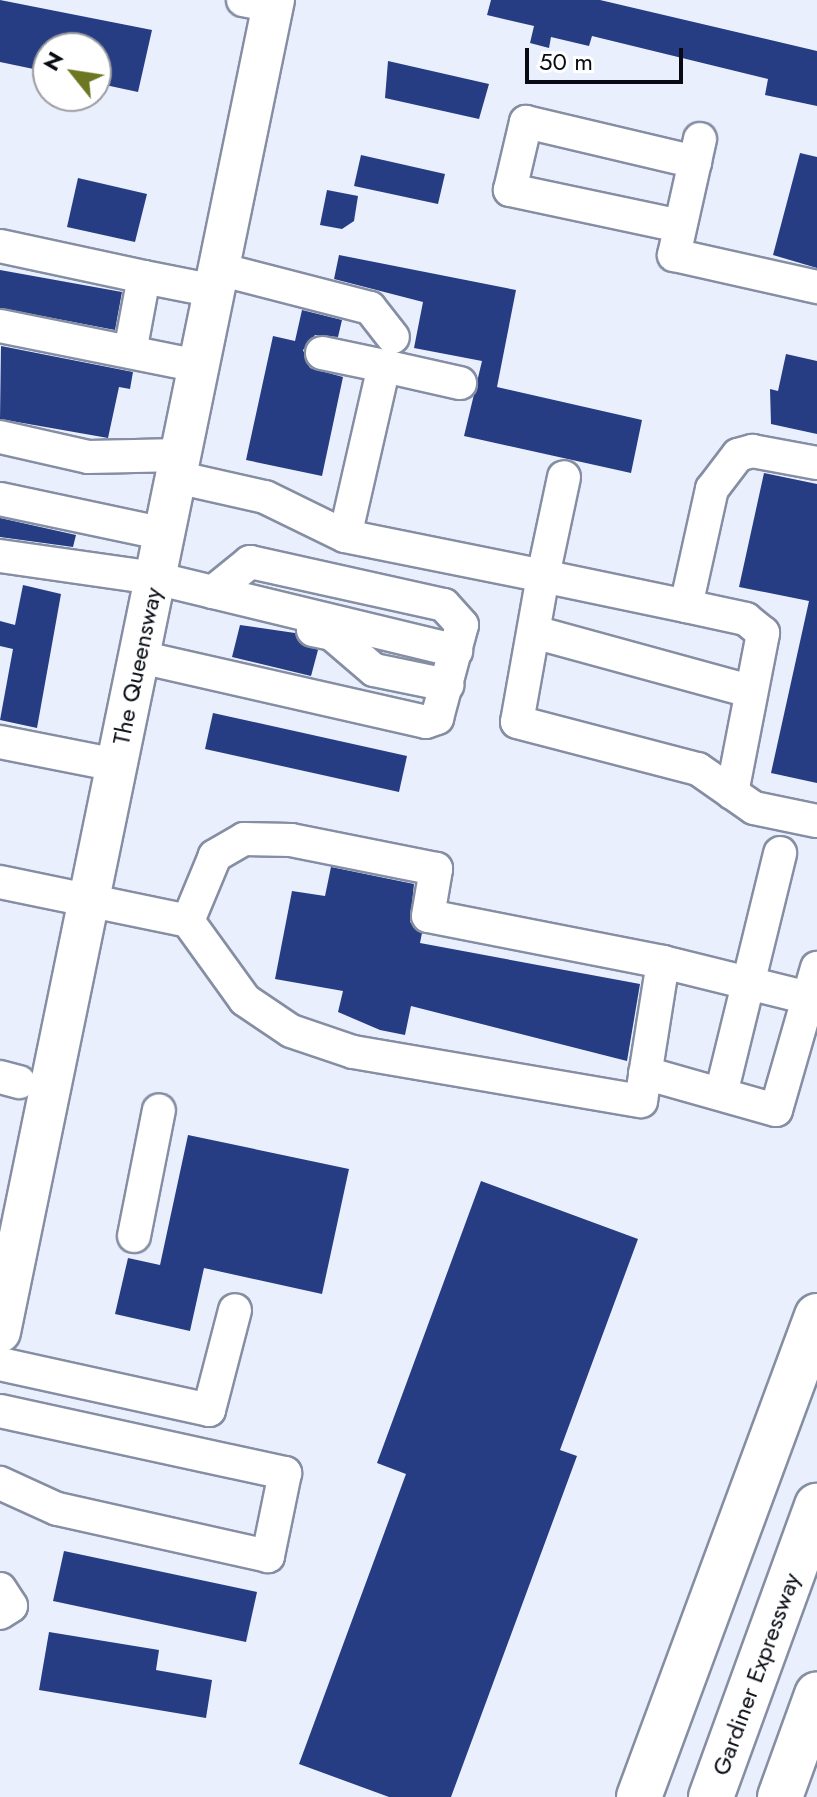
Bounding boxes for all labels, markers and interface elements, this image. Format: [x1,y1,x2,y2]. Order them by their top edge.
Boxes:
north arrow [32,32,112,112]
scale bar [529,32,687,82]
text: 50 m [539,44,593,79]
text: N [35,45,71,77]
street label: The Queensway [106,585,168,747]
street label: Gardiner Expressway [706,1569,806,1779]

